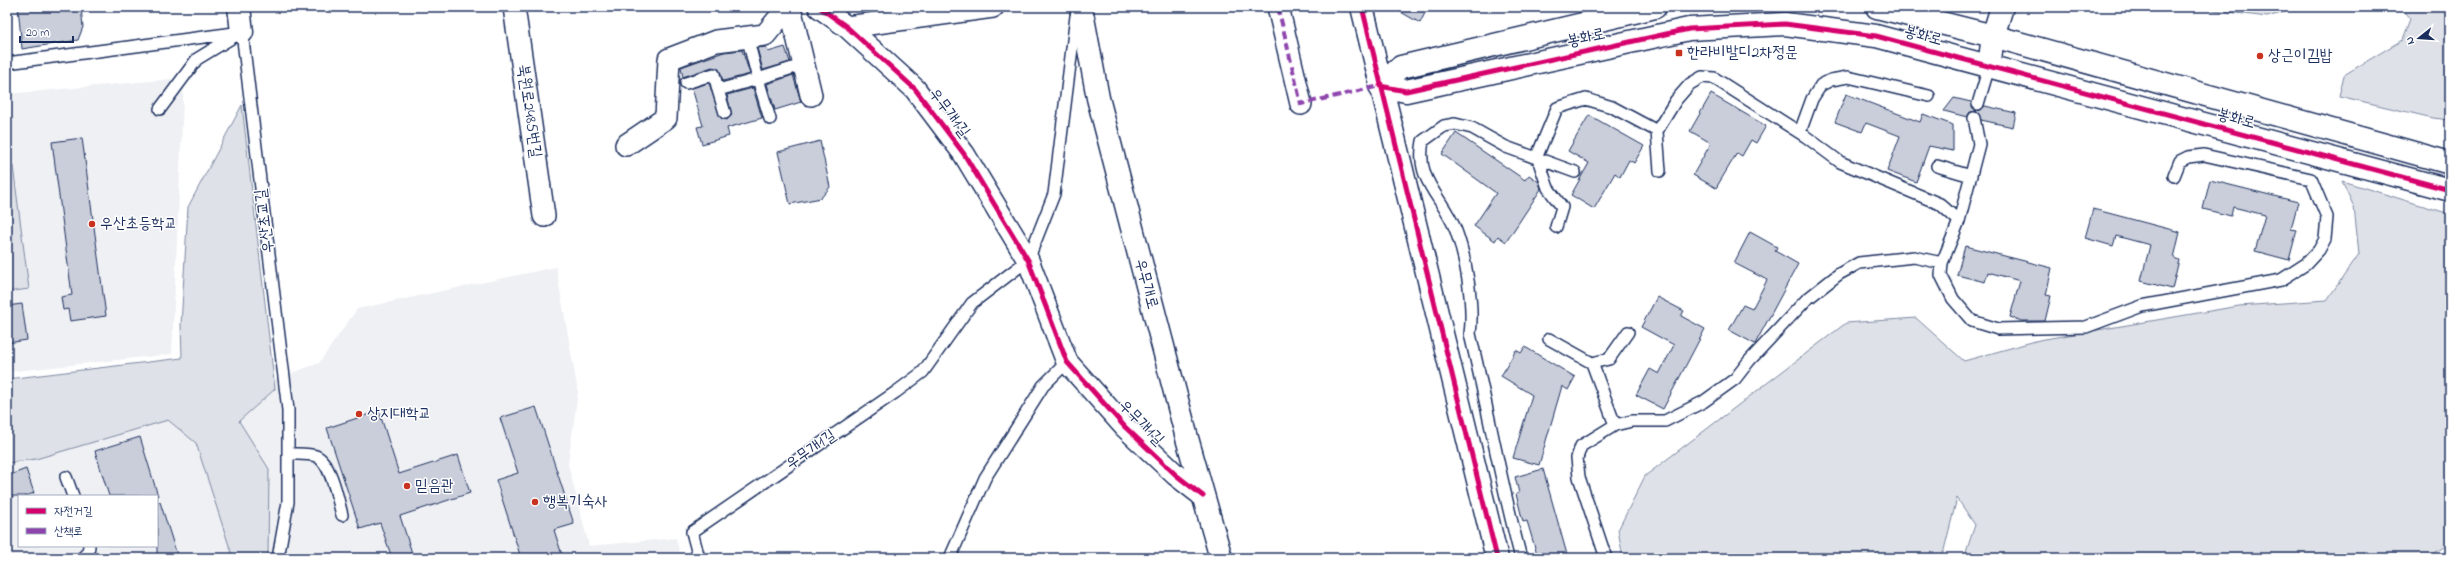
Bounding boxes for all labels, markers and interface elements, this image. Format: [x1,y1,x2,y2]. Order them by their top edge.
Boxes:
scale bar [20,18,73,44]
north arrow [2399,18,2439,58]
street label: 봉화로 [1901,19,1945,53]
street label: 봉화로 [1565,22,1607,54]
text: 20 m [26,24,49,42]
text: N [2402,35,2419,47]
place label: 한라비발디2차정문 [1687,41,1798,65]
place label: 상근이김밥 [2268,44,2333,68]
marker: 한라비발디2차정문 [1674,48,1684,58]
marker: 상근이김밥 [2255,51,2265,61]
street label: 북원로2485번길 [511,63,547,159]
street label: 우무개1길 [922,83,976,143]
street label: 봉화로 [2214,102,2258,136]
street label: 우산초교길 [249,187,281,254]
place label: 우산초등학교 [100,212,177,236]
marker: 우산초등학교 [87,219,97,229]
street label: 우무개로 [1128,256,1164,312]
street label: 우무개1길 [1113,395,1170,452]
place label: 상지대학교 [367,402,431,426]
marker: 상지대학교 [354,409,364,419]
street label: 우무개1길 [781,424,841,476]
place label: 믿음관 [415,474,454,498]
marker: 믿음관 [402,481,412,491]
place label: 행복기숙사 [543,490,608,514]
legend [18,495,158,547]
marker: 행복기숙사 [530,497,540,507]
text: 자전거길 [54,503,93,521]
text: 산책로 [54,523,83,541]

